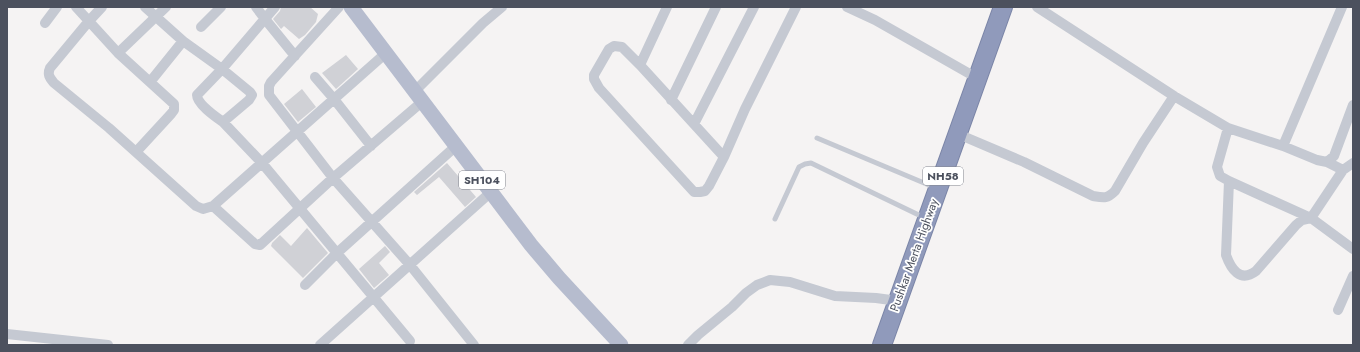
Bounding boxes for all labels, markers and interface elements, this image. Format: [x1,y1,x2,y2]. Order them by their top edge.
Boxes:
road number: NH58 [923,167,963,185]
road number: SH104 [459,171,505,189]
street label: Pushkar Merta Highway [885,195,943,314]

